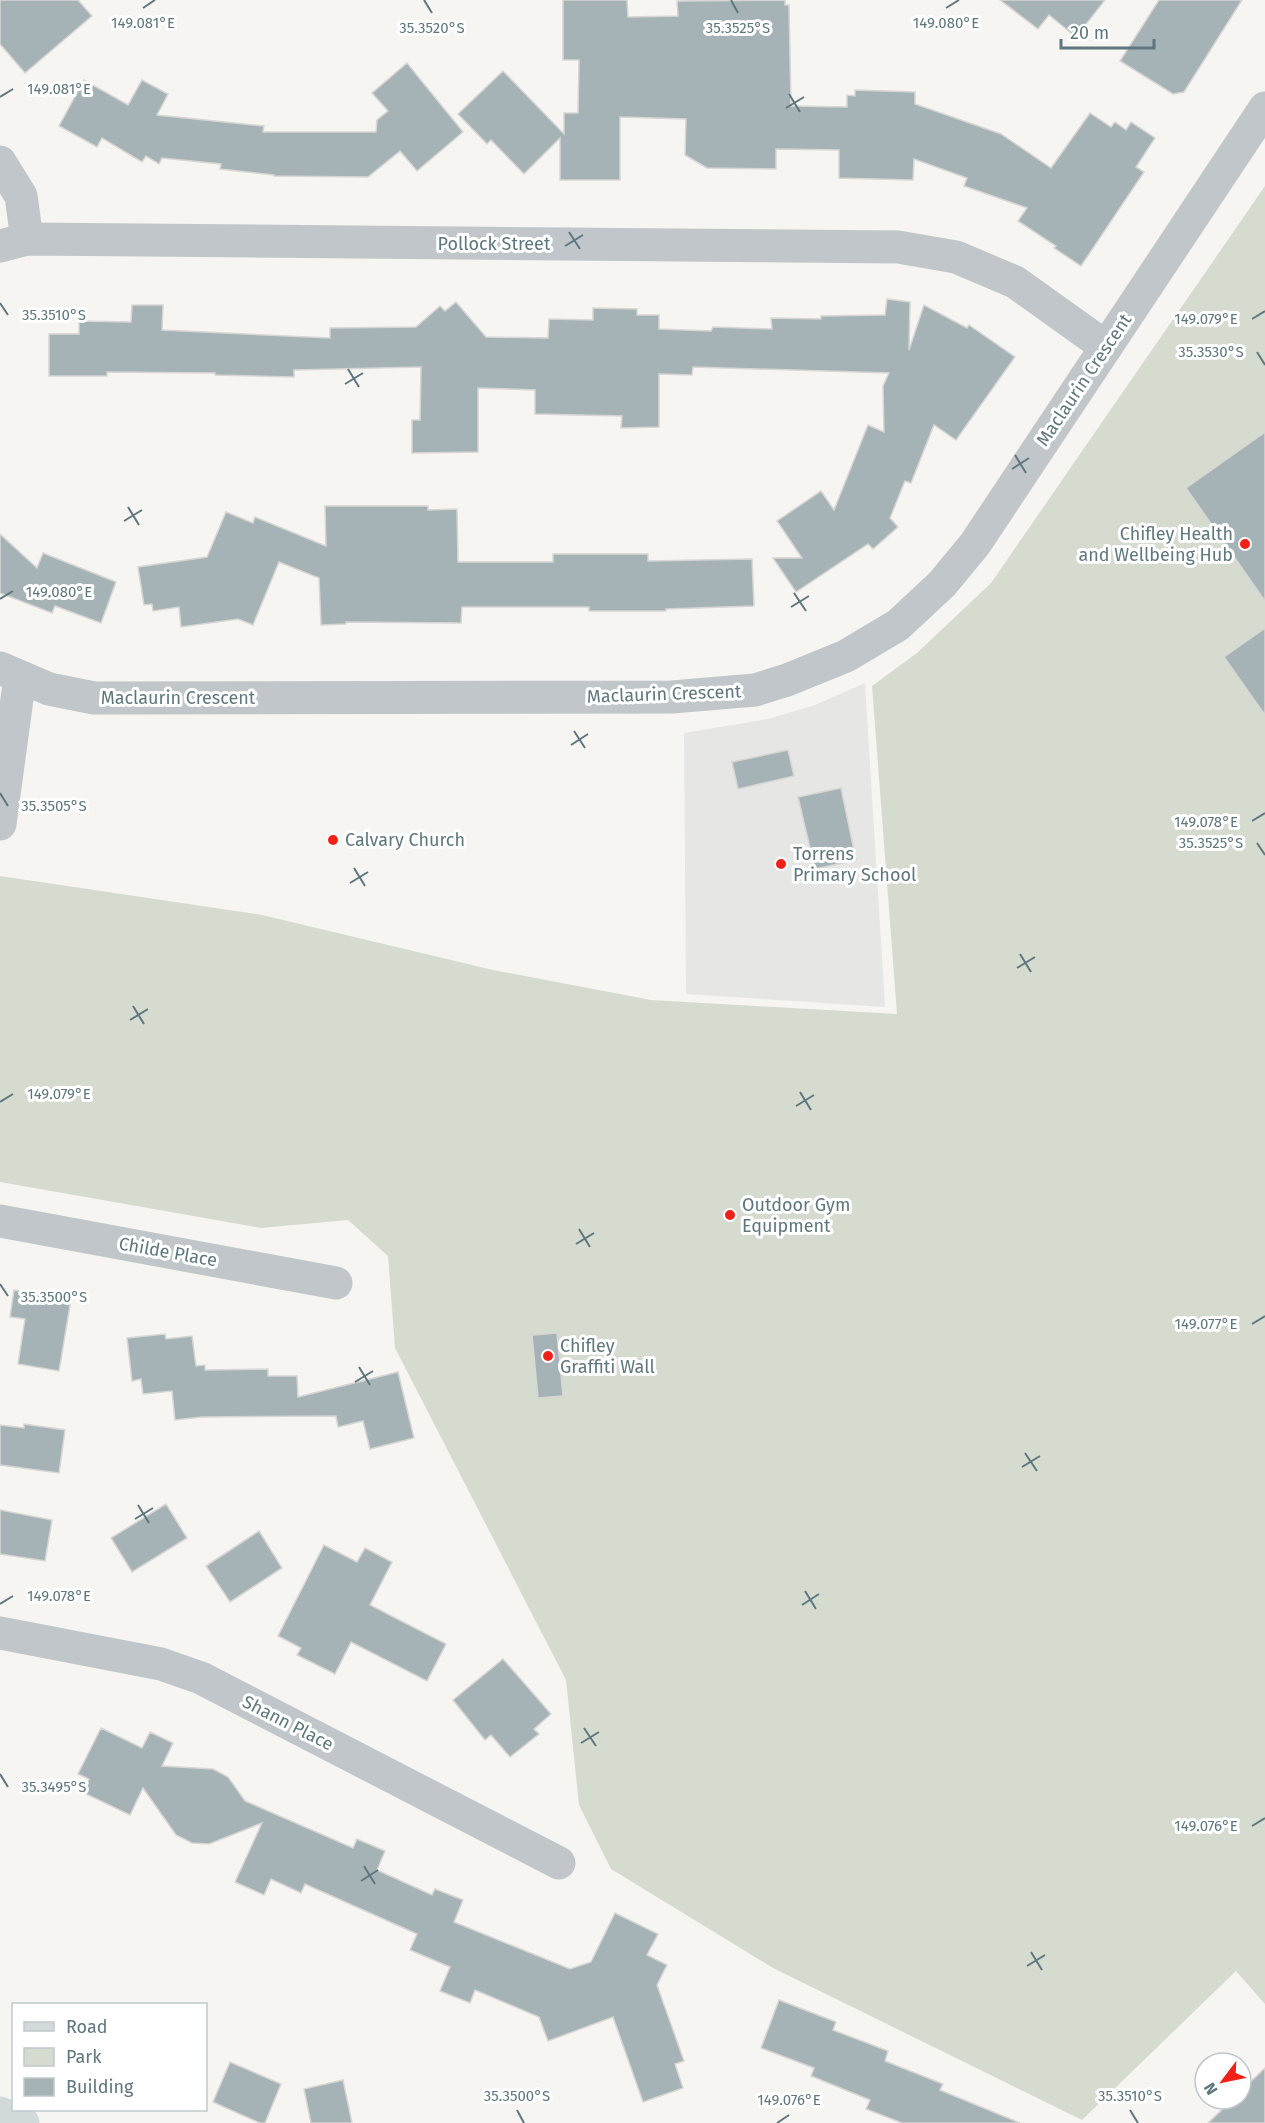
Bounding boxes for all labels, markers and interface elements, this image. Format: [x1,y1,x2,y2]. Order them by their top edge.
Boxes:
scale bar [1061,12,1154,50]
text: 149.081°E [111,14,175,32]
text: 149.080°E [913,14,979,32]
text: 35.3520°S [399,19,465,37]
text: 35.3525°S [706,19,770,37]
text: 20 m [1070,22,1109,44]
text: 149.081°E [27,80,91,98]
street label: Pollock Street [438,233,551,255]
text: 35.3510°S [22,306,86,324]
street label: Maclaurin Crescent [1032,309,1137,450]
text: 149.079°E [1174,310,1238,328]
text: 35.3530°S [1178,343,1244,361]
place label: Chifley Health and Wellbeing Hub [1078,523,1233,566]
marker: Chifley Health and Wellbeing Hub [1238,537,1252,551]
text: 149.080°E [26,583,92,601]
street label: Maclaurin Crescent [586,680,742,708]
street label: Maclaurin Crescent [101,687,256,709]
text: 35.3505°S [21,797,87,815]
text: 149.078°E [1174,813,1238,831]
place label: Calvary Church [345,829,465,851]
marker: Calvary Church [326,833,340,847]
text: 35.3525°S [1179,834,1243,852]
place label: Torrens Primary School [793,843,916,886]
marker: Torrens Primary School [774,857,788,871]
text: 149.079°E [27,1085,91,1103]
place label: Outdoor Gym Equipment [742,1194,850,1237]
marker: Outdoor Gym Equipment [723,1208,737,1222]
street label: Childe Place [117,1233,219,1271]
text: 35.3500°S [21,1288,87,1306]
text: 149.077°E [1175,1315,1237,1333]
place label: Chifley Graffiti Wall [560,1335,655,1378]
marker: Chifley Graffiti Wall [541,1349,555,1363]
text: 149.078°E [27,1587,91,1605]
street label: Shann Place [239,1691,337,1755]
text: 35.3495°S [21,1778,87,1796]
text: 149.076°E [1174,1817,1238,1835]
legend [12,2003,207,2111]
text: Road [66,2016,108,2038]
text: Park [66,2046,102,2068]
north arrow [1193,2051,1253,2111]
text: Building [66,2076,134,2098]
text: N [1200,2079,1222,2098]
text: 35.3500°S [484,2087,550,2105]
text: 35.3510°S [1098,2087,1162,2105]
text: 149.076°E [757,2091,821,2109]

